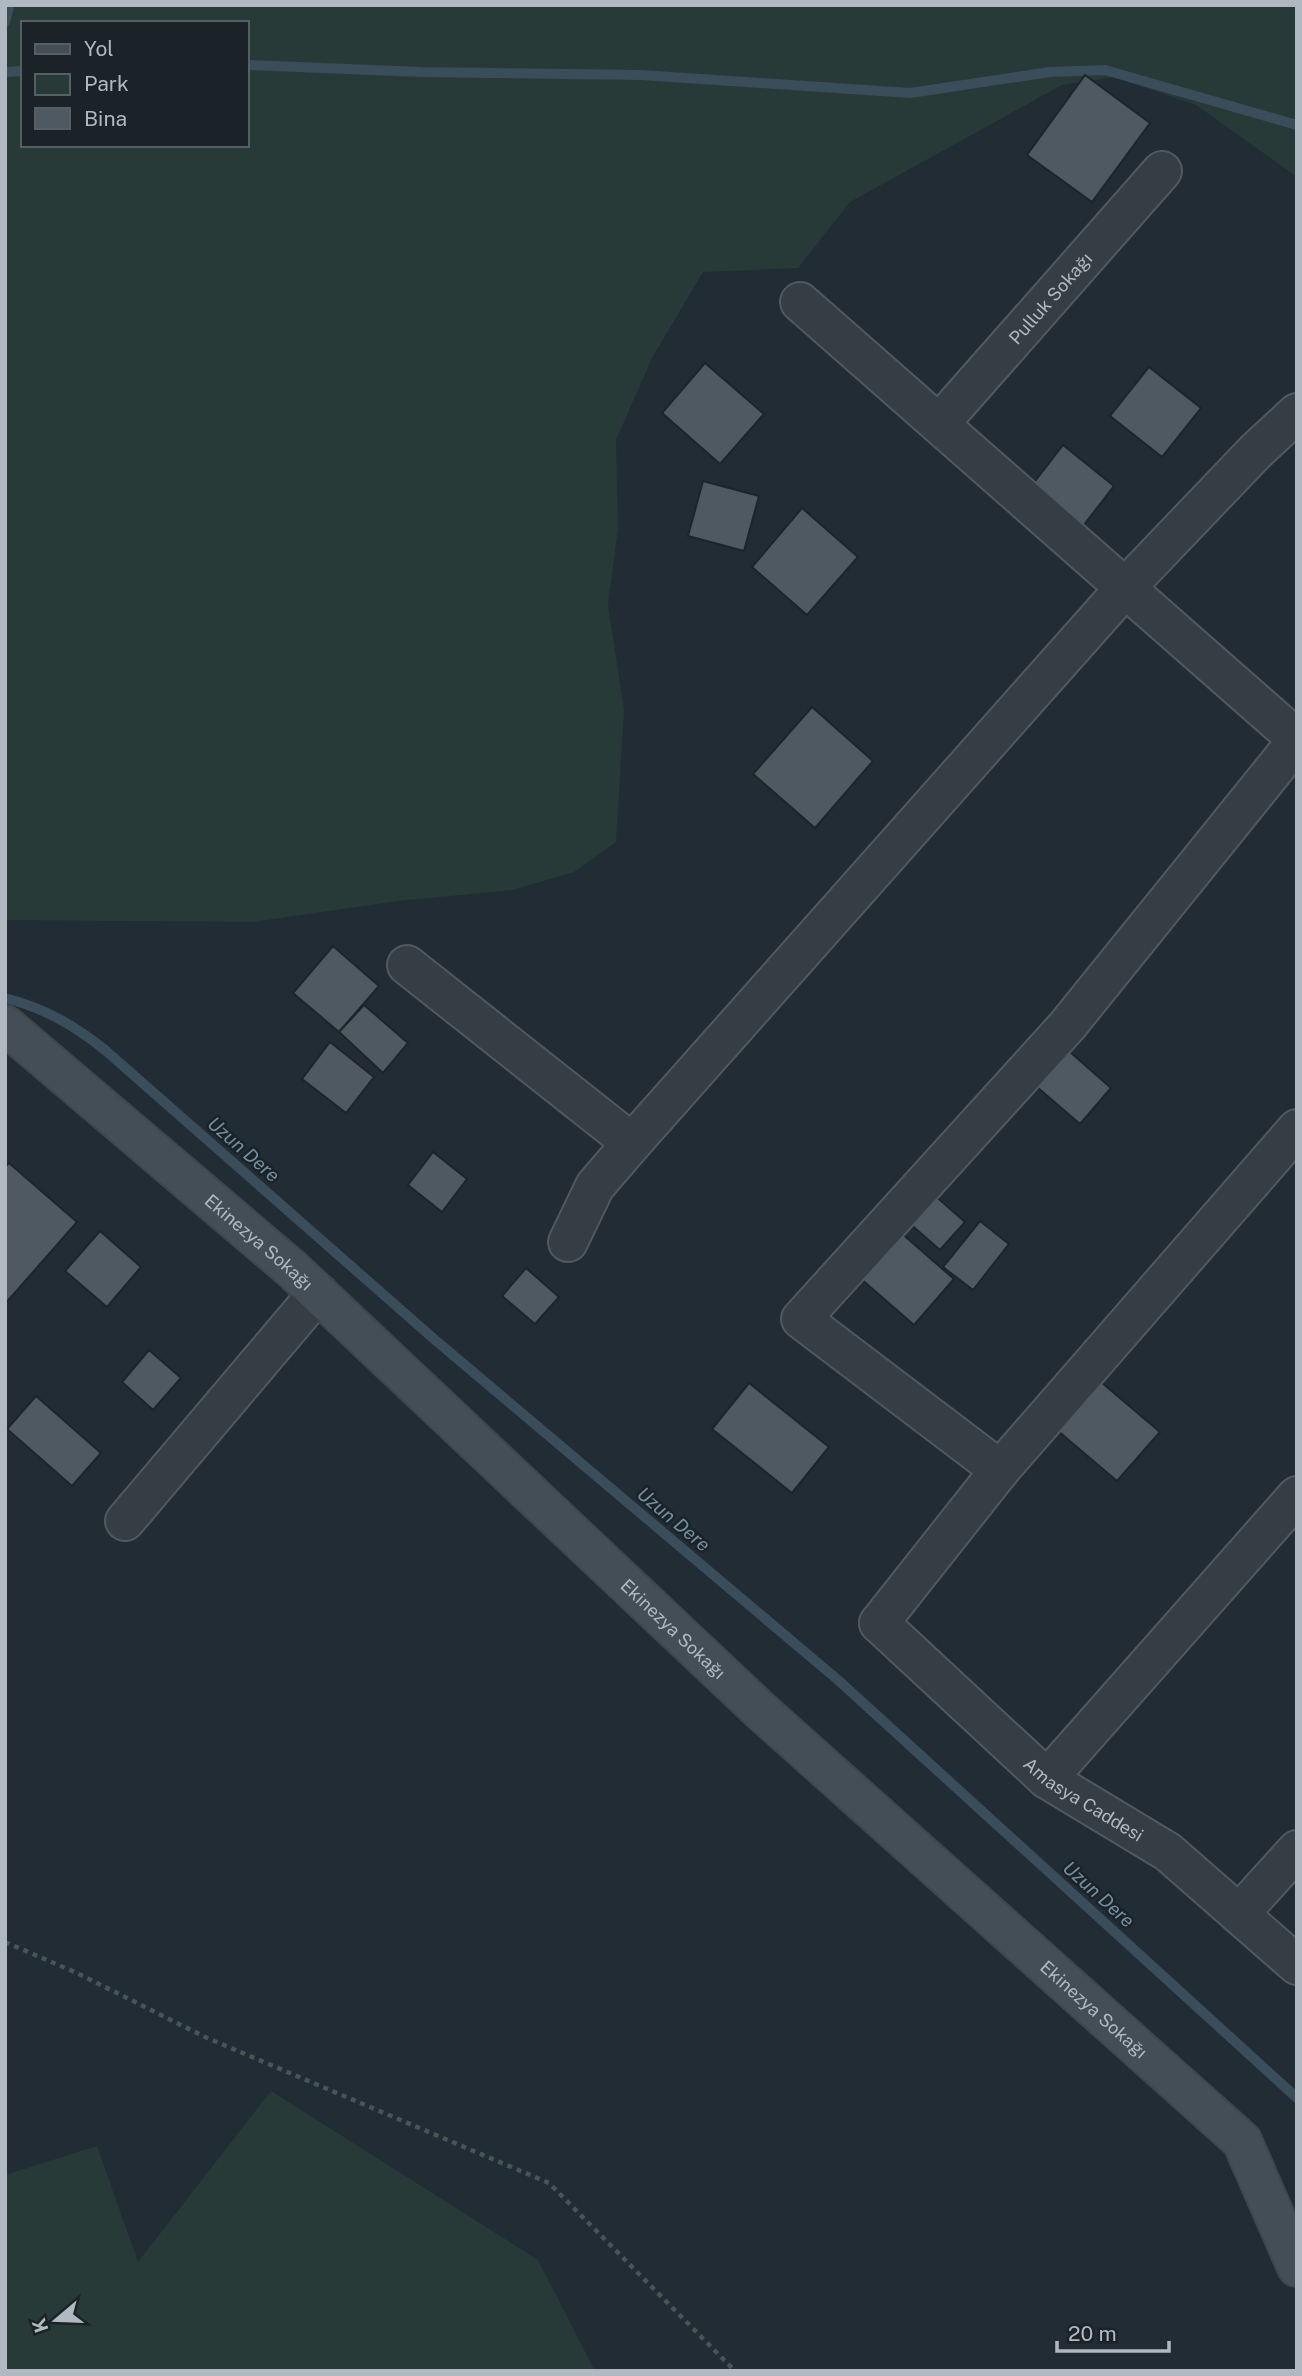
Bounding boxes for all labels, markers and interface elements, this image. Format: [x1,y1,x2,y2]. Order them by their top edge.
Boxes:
legend [21,21,248,147]
text: Yol [84,36,114,61]
text: Park [84,71,129,96]
text: Bina [84,106,127,131]
street label: Pulluk Sokağı [1004,248,1096,348]
water label: Uzun Dere [204,1112,284,1186]
street label: Ekinezya Sokağı [201,1189,318,1294]
water label: Uzun Dere [633,1482,715,1556]
street label: Ekinezya Sokağı [617,1574,730,1683]
street label: Amasya Caddesi [1020,1753,1147,1845]
water label: Uzun Dere [1059,1856,1139,1932]
street label: Ekinezya Sokağı [1036,1956,1152,2062]
north arrow [21,2285,91,2355]
scale bar [1057,2310,1169,2354]
text: K [27,2315,53,2336]
text: 20 m [1068,2321,1117,2346]

